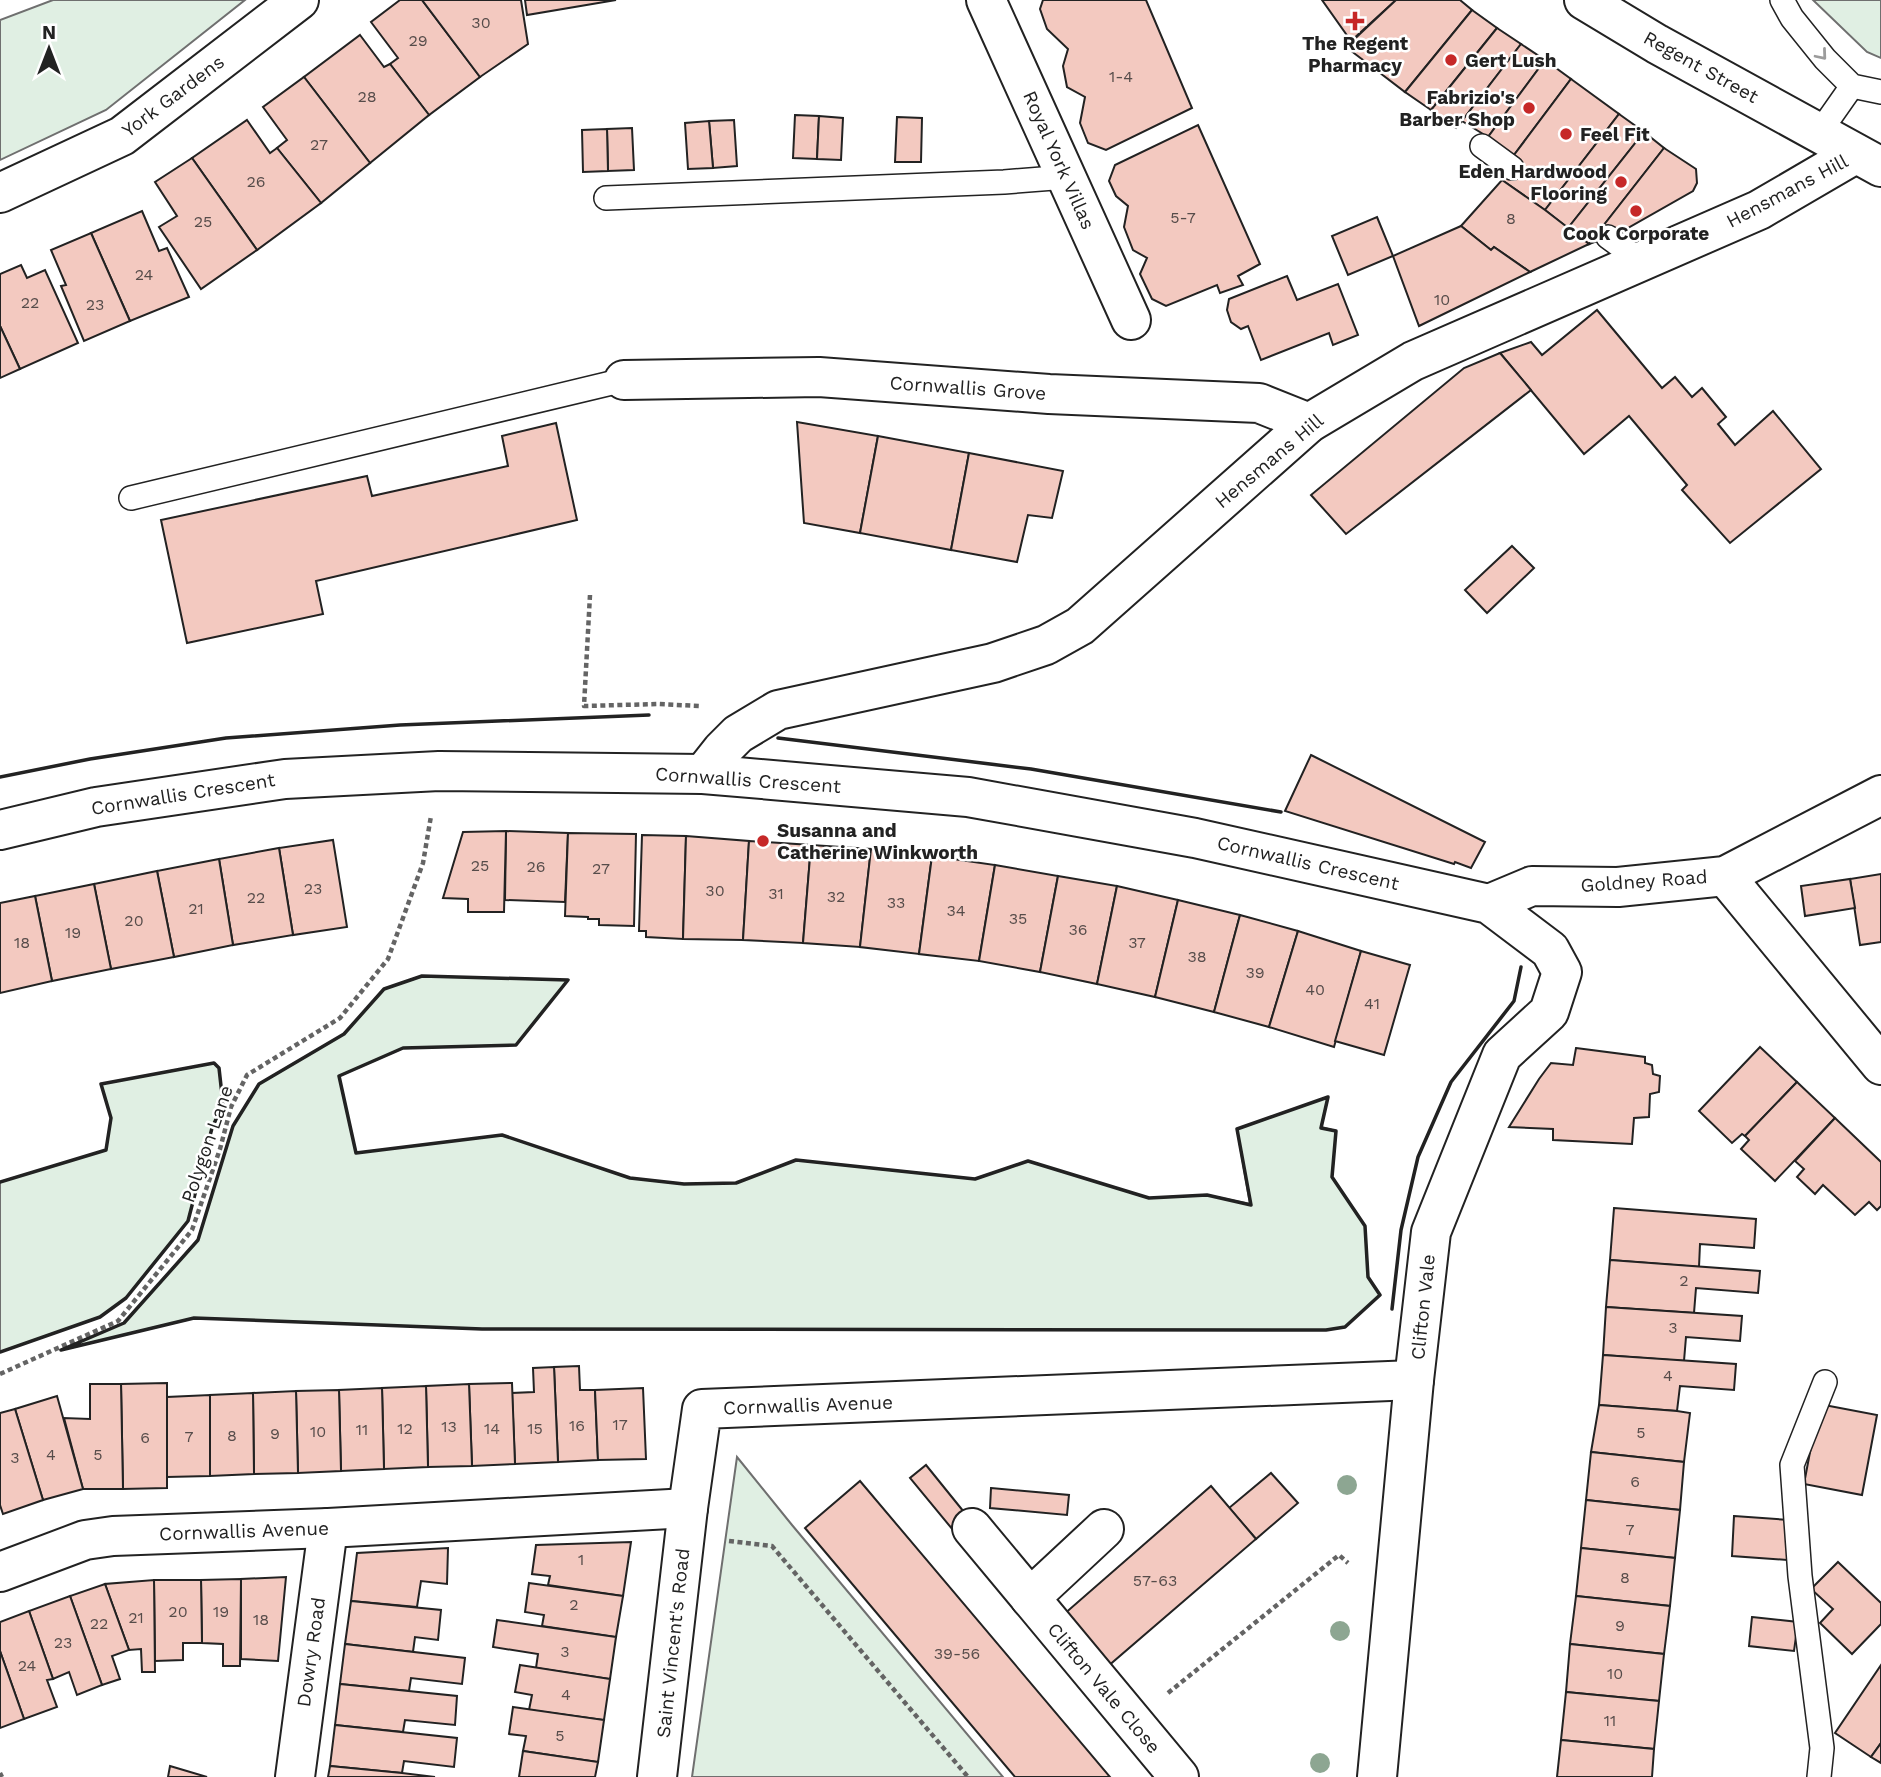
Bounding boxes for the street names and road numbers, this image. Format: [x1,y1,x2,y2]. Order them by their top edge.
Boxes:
street label: Regent Street [1640,26,1762,108]
street label: York Gardens [117,50,229,142]
street label: Royal York Villas [1018,87,1100,233]
street label: Hensmans Hill [1722,149,1852,233]
street label: Cornwallis Grove [889,371,1047,405]
street label: Hensmans Hill [1210,409,1328,513]
street label: Cornwallis Crescent [654,762,842,798]
street label: Cornwallis Crescent [89,768,277,820]
street label: Cornwallis Crescent [1215,831,1401,895]
street label: Goldney Road [1580,865,1708,897]
street label: Polygon Lane [176,1082,238,1206]
street label: Clifton Vale [1406,1253,1440,1361]
street label: Cornwallis Avenue [723,1391,893,1419]
street label: Cornwallis Avenue [159,1517,329,1545]
street label: Saint Vincent's Road [652,1547,694,1739]
street label: Dowry Road [292,1596,330,1708]
street label: Clifton Vale Close [1043,1618,1165,1758]

